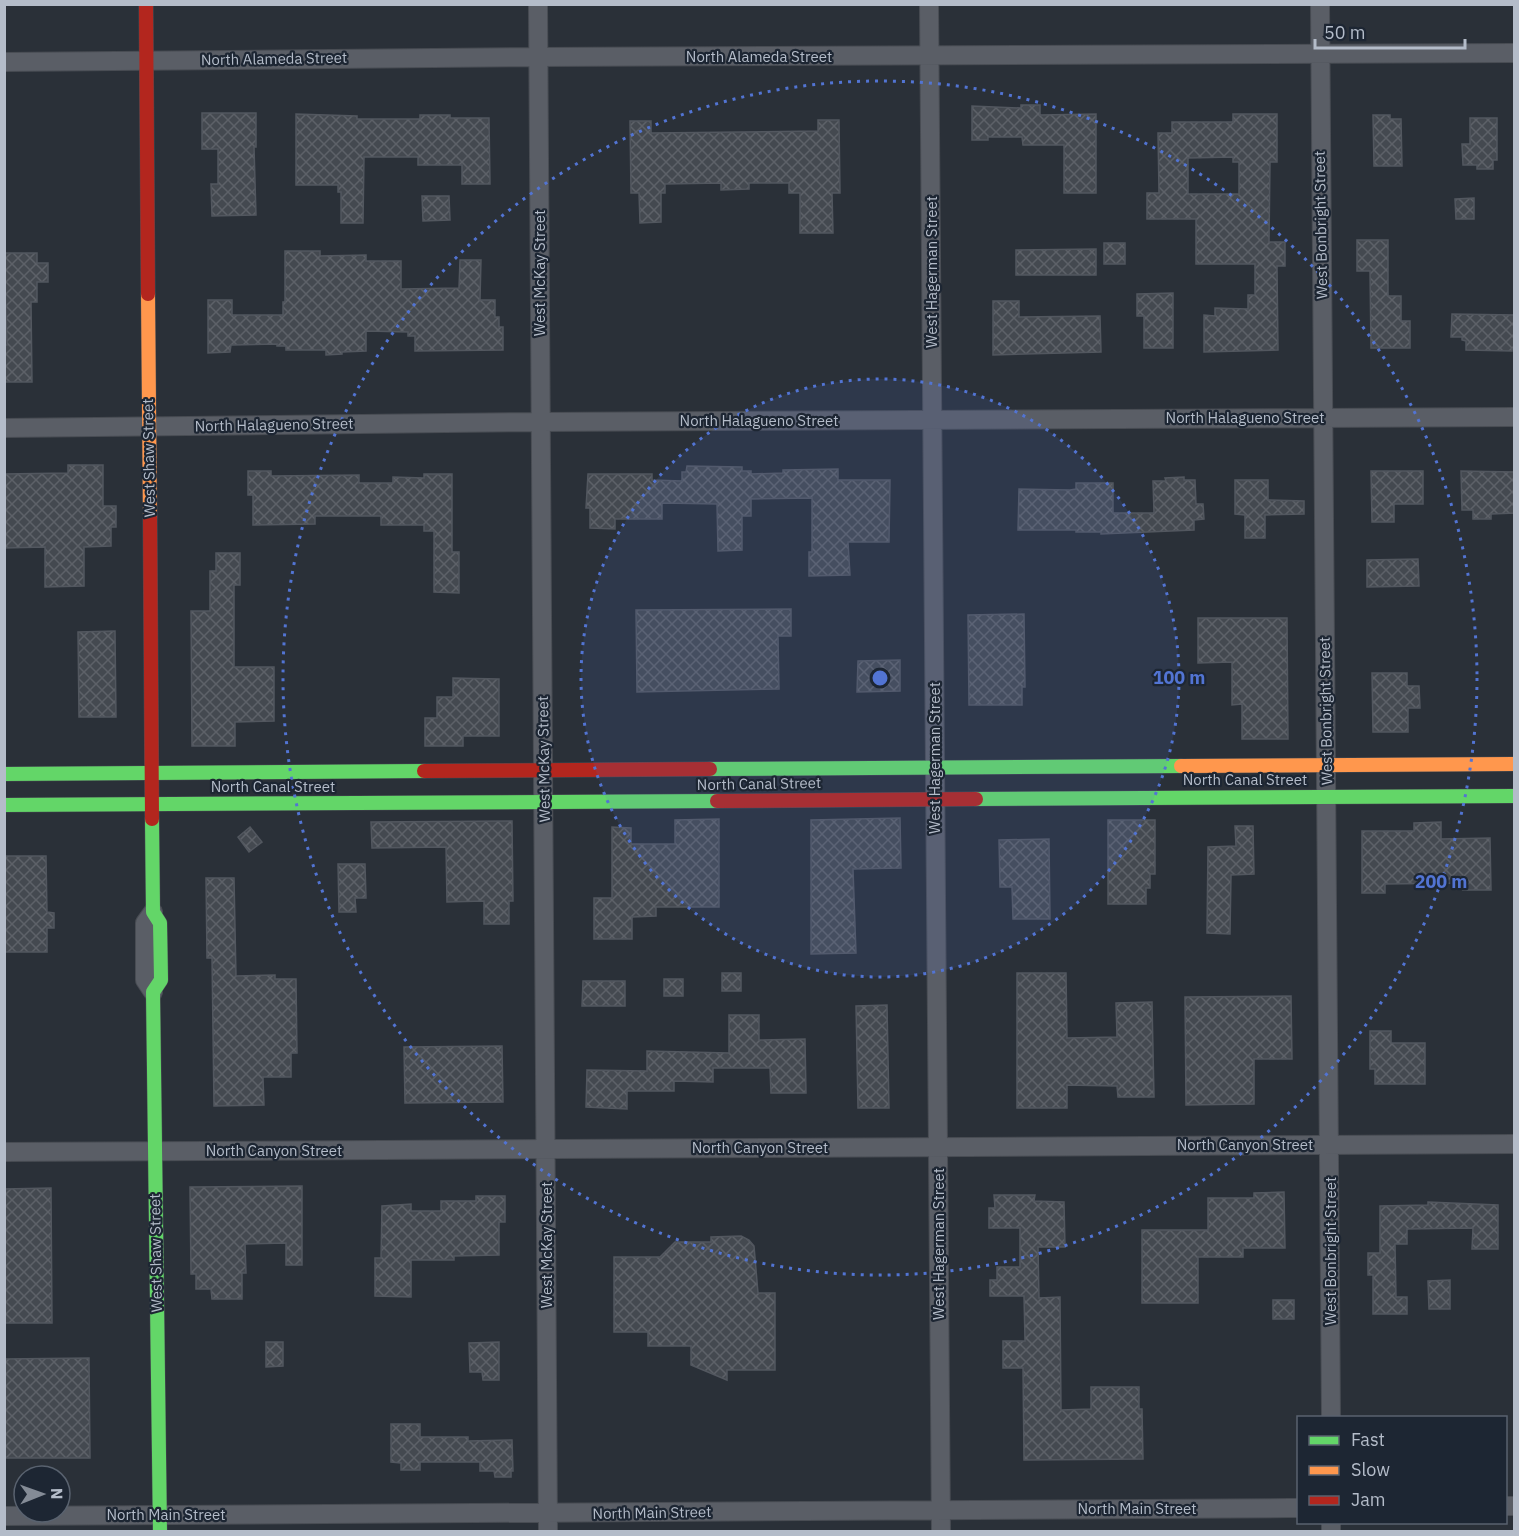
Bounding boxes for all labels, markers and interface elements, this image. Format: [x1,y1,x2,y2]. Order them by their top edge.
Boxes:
scale bar [1315,12,1465,50]
text: 50 m [1324,21,1366,44]
street label: North Alameda Street [686,47,832,66]
street label: North Alameda Street [201,48,347,69]
street label: West Bonbright Street [1310,151,1331,299]
street label: West Hagerman Street [922,196,941,348]
street label: West McKay Street [530,210,549,336]
street label: West Shaw Street [138,398,159,518]
street label: North Halagueno Street [1166,408,1324,427]
street label: North Halagueno Street [680,411,838,430]
street label: North Halagueno Street [194,414,354,435]
street label: West Bonbright Street [1315,637,1336,785]
text: 100 m [1153,666,1205,689]
centre of rings [870,668,890,688]
street label: West Hagerman Street [925,682,944,834]
street label: West McKay Street [533,696,554,822]
street label: North Canal Street [1183,770,1307,789]
street label: North Canal Street [697,773,821,794]
street label: North Canal Street [211,777,335,796]
text: 200 m [1415,870,1467,893]
street label: North Canyon Street [1177,1135,1313,1154]
street label: North Canyon Street [692,1138,828,1157]
street label: North Canyon Street [206,1141,342,1160]
street label: West Hagerman Street [929,1168,948,1320]
street label: West Bonbright Street [1321,1177,1340,1325]
street label: West McKay Street [537,1182,556,1308]
street label: West Shaw Street [145,1193,166,1313]
legend [1297,1416,1507,1524]
text: Fast [1351,1428,1385,1451]
text: Slow [1351,1458,1390,1481]
north arrow [12,1464,72,1524]
text: N [47,1488,67,1500]
text: Jam [1351,1488,1386,1511]
street label: North Main Street [1077,1499,1197,1518]
street label: North Main Street [592,1502,712,1523]
street label: North Main Street [106,1505,226,1524]

